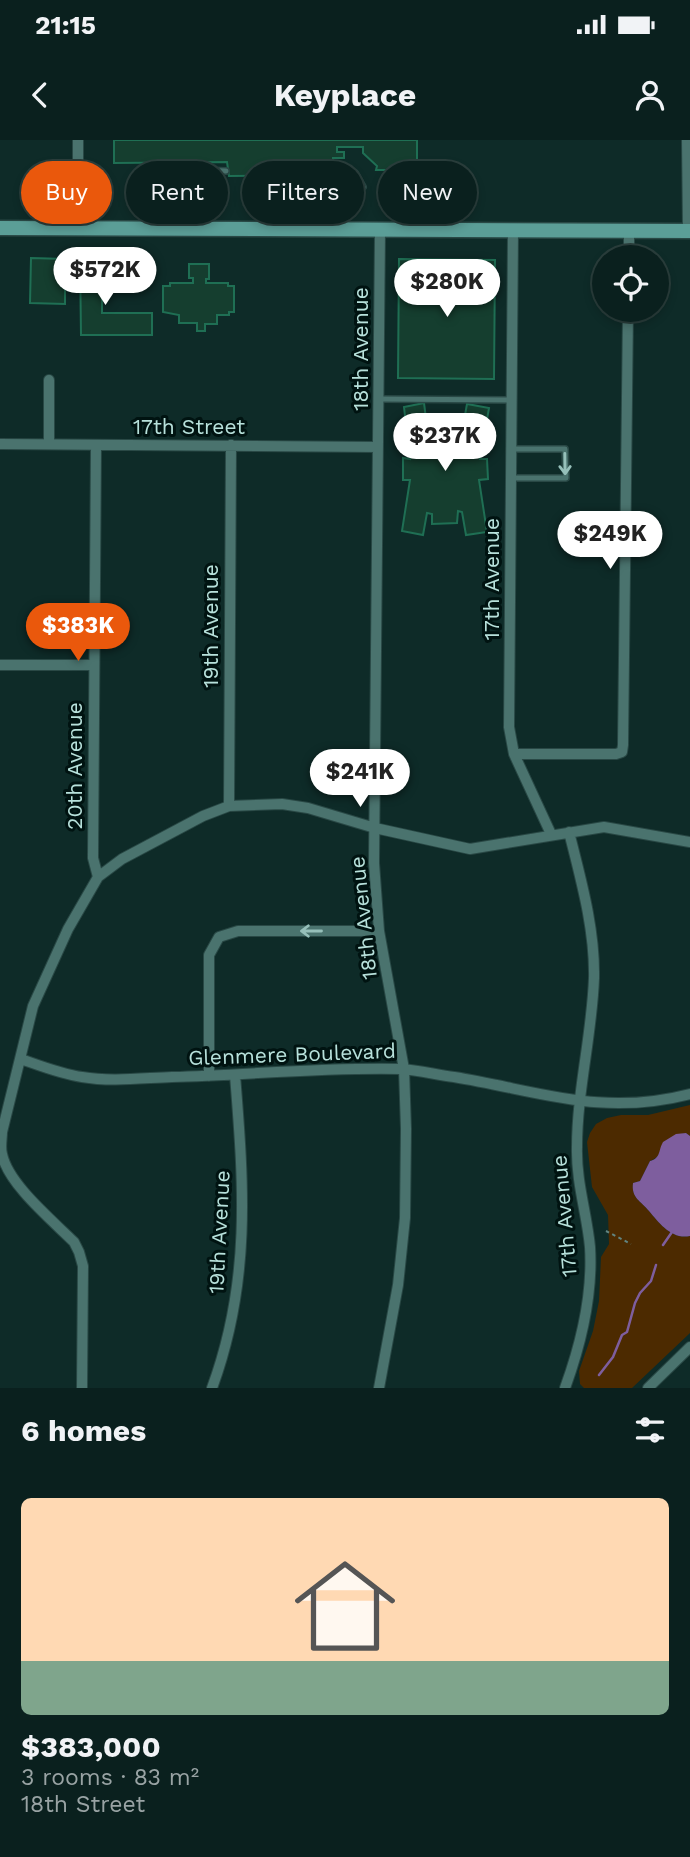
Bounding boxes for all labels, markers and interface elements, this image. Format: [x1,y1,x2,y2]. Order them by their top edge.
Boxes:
text: 21:15 [35,10,96,40]
icon: back [21,76,59,114]
text: Keyplace [274,76,416,114]
icon: person [631,76,669,114]
chip: Buy [21,161,112,224]
chip: Rent [126,161,228,224]
chip: Filters [242,161,364,224]
chip: New [378,161,477,224]
map controls [592,245,669,322]
button: locate [592,245,669,322]
pin: $572K [56,248,154,307]
text: $572K [69,256,141,283]
pin: $280K [398,260,496,319]
text: $280K [410,268,484,295]
street label: 18th Avenue [348,287,373,411]
street label: 17th Street [133,414,245,439]
pin: $237K [396,414,494,473]
text: $237K [409,422,481,449]
one-way arrow [559,452,572,475]
pin: $249K [561,512,659,571]
street label: 17th Avenue [479,518,504,640]
text: $249K [573,520,647,547]
street label: 19th Avenue [198,564,223,688]
pin: $383K [29,603,127,663]
text: $383K [42,612,114,639]
street label: 20th Avenue [62,702,87,830]
pin: $241K [311,750,409,809]
text: $241K [326,758,394,785]
street label: 18th Avenue [344,855,382,981]
one-way arrow [300,924,323,938]
street label: Glenmere Boulevard [188,1038,396,1070]
street label: 17th Avenue [546,1154,582,1278]
street label: 19th Avenue [203,1170,235,1294]
icon: filters [631,1411,669,1449]
text: 6 homes [21,1413,146,1448]
icon: home [282,1543,408,1669]
text: $383,000 [21,1729,161,1764]
text: 3 rooms · 83 m² [21,1764,199,1791]
text: 18th Street [21,1791,145,1818]

